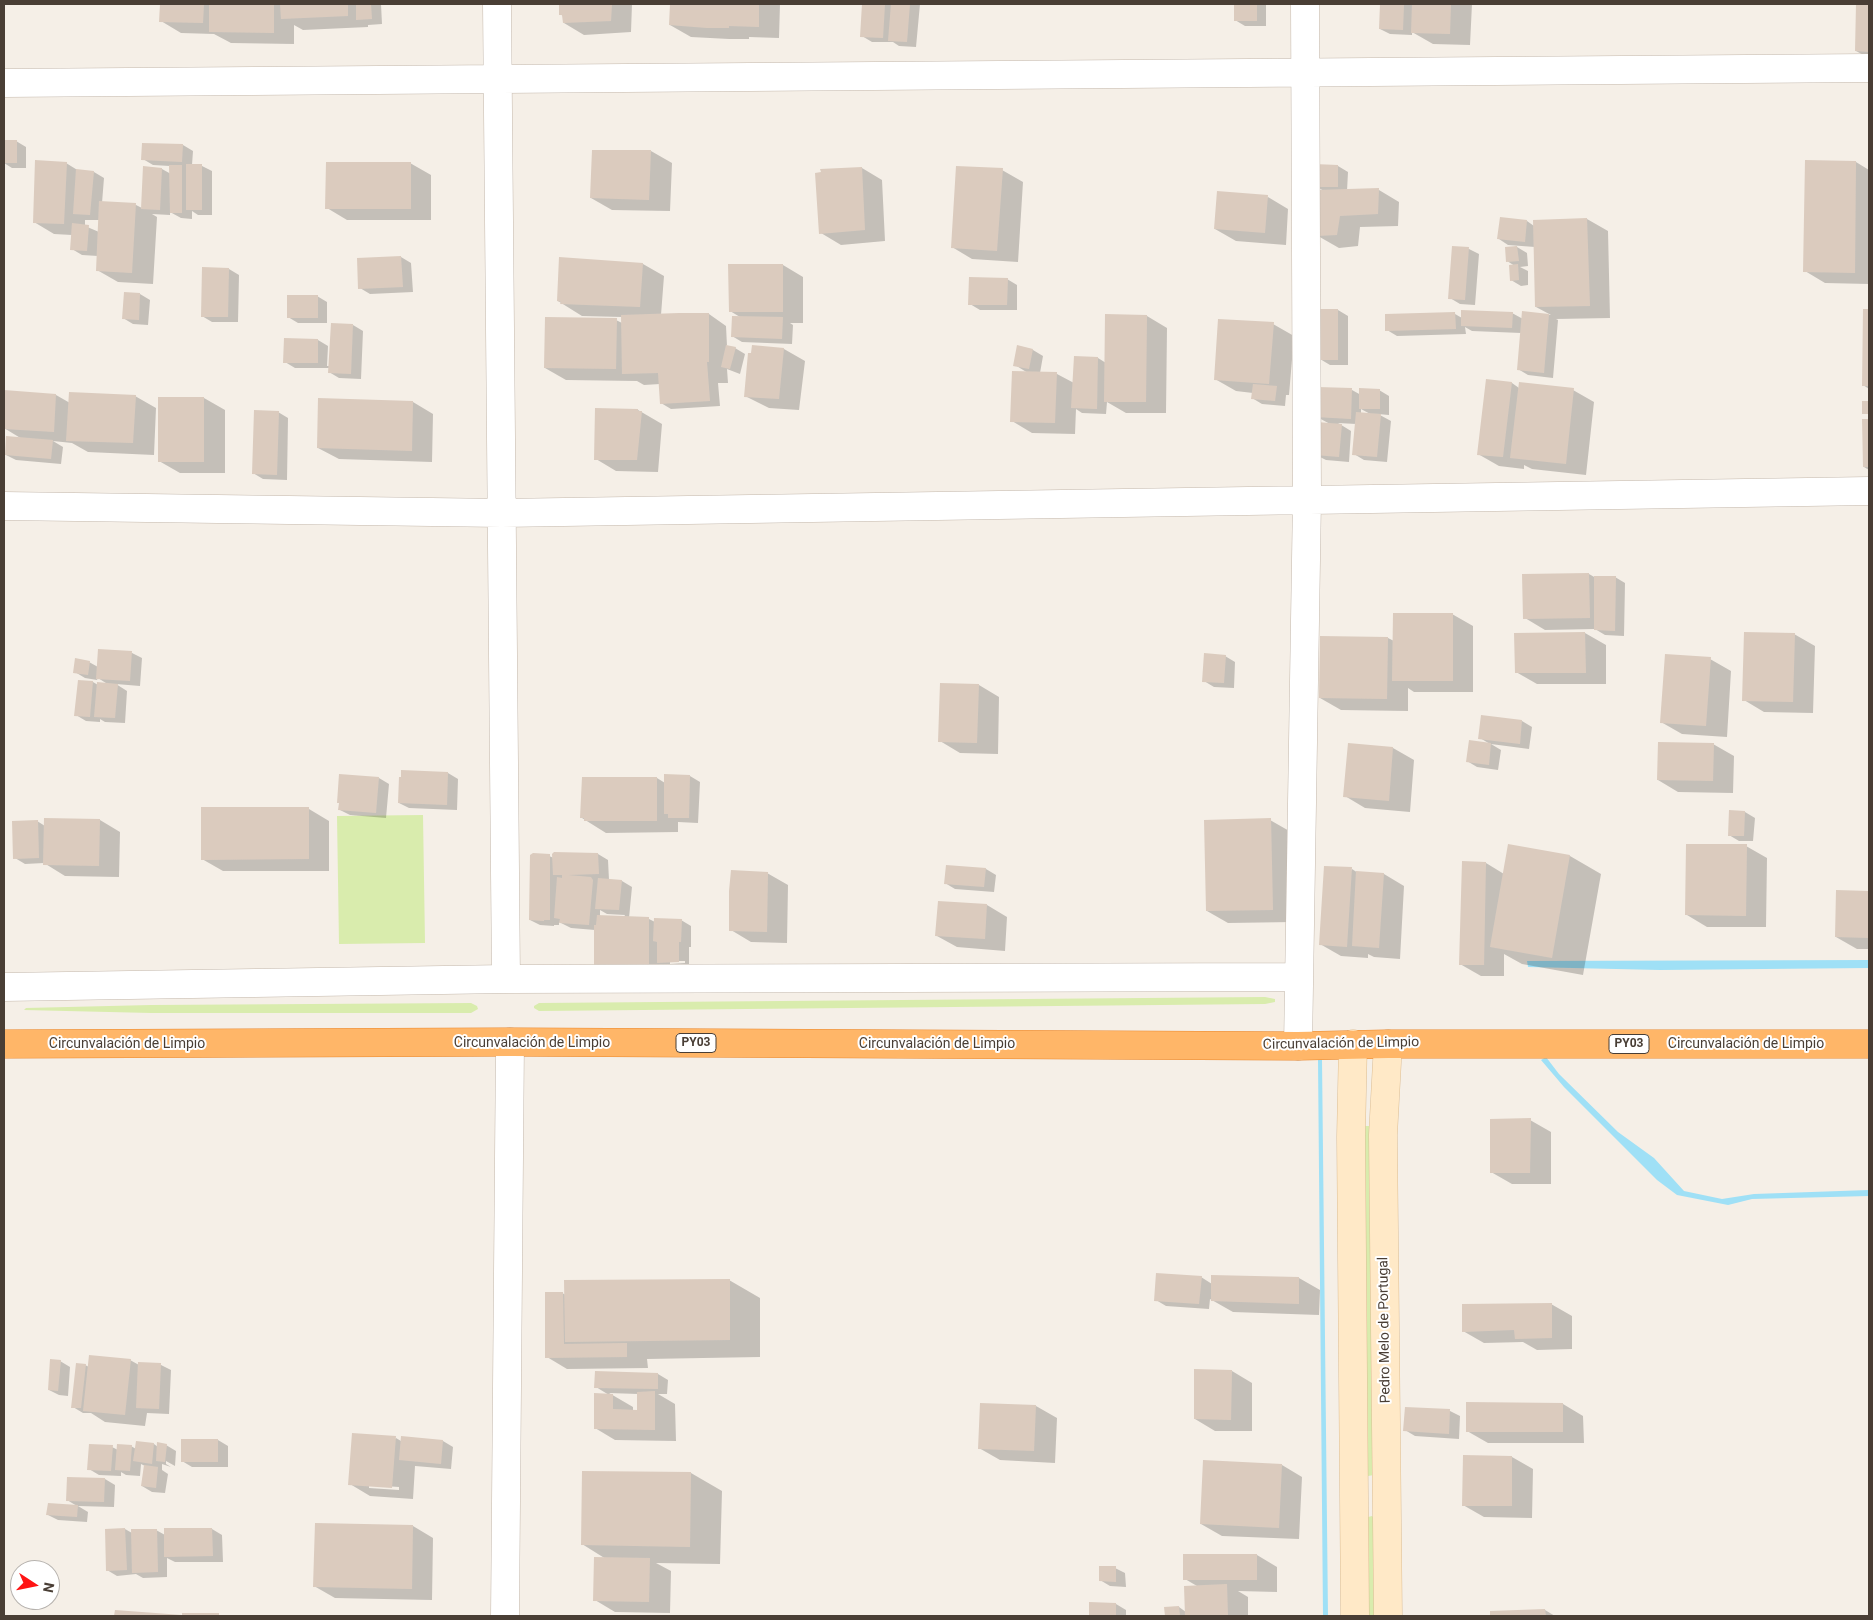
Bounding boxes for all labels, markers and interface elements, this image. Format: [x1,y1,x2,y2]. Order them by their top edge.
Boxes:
road number: PY03 [676,1034,716,1052]
street label: Circunvalación de Limpio [1263,1034,1419,1054]
road number: PY03 [1609,1034,1649,1054]
street label: Circunvalación de Limpio [454,1035,610,1051]
street label: Circunvalación de Limpio [49,1036,205,1052]
street label: Circunvalación de Limpio [859,1036,1015,1052]
street label: Circunvalación de Limpio [1668,1036,1824,1052]
street label: Pedro Melo de Portugal [1375,1257,1395,1403]
north arrow [10,1560,60,1610]
text: N [40,1581,58,1594]

